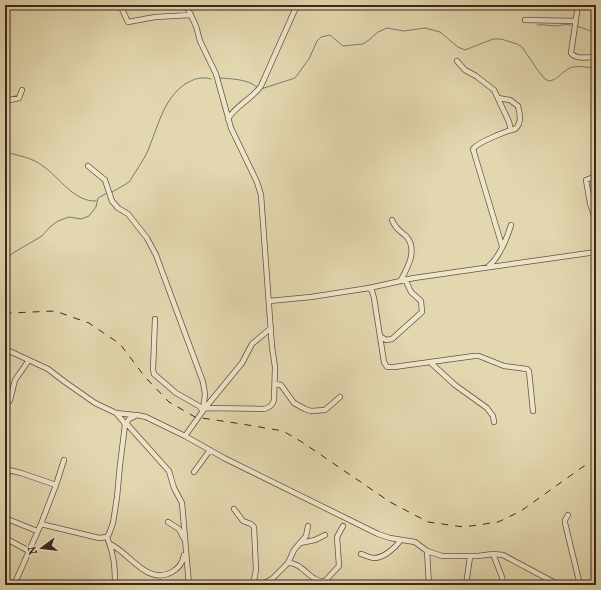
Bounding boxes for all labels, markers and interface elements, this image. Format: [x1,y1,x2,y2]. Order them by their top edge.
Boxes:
north arrow [22,528,62,568]
text: N [25,544,40,556]

